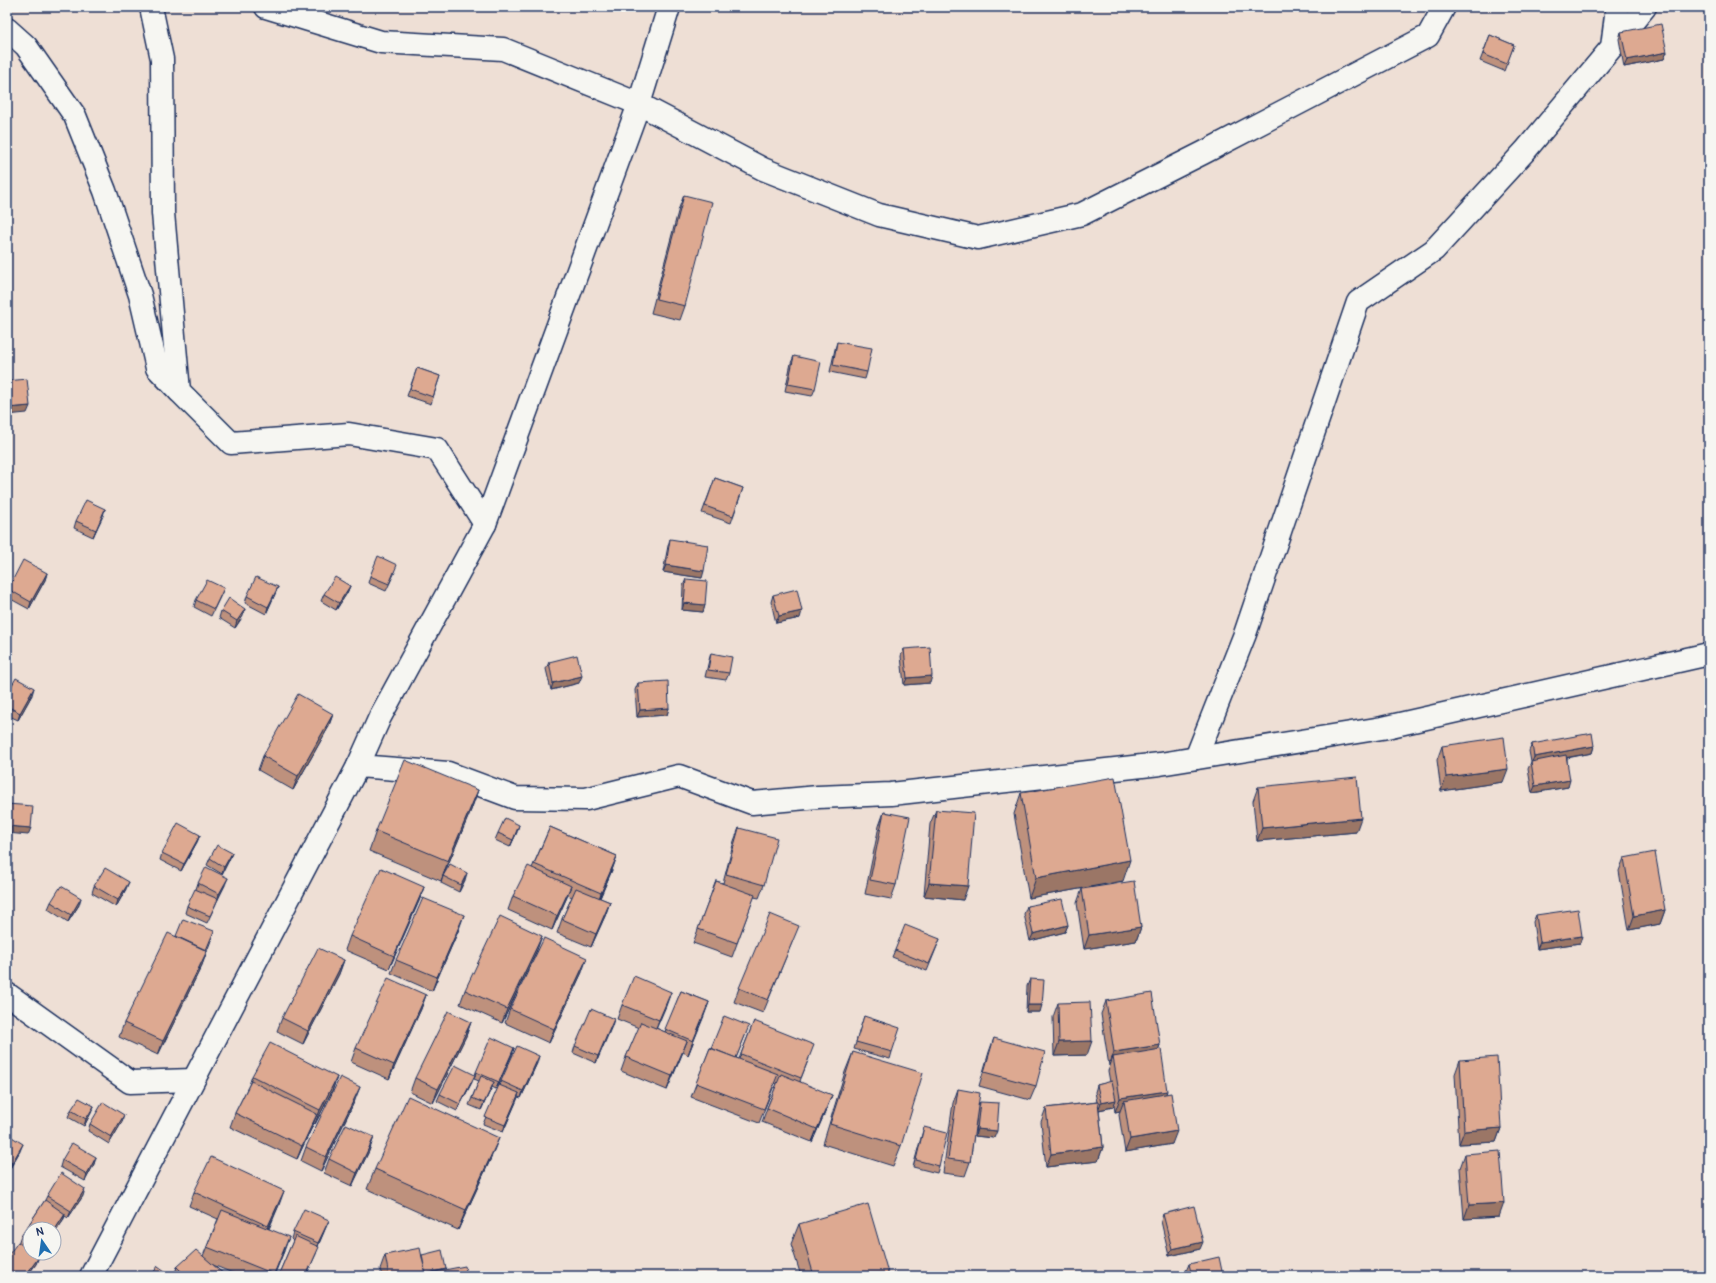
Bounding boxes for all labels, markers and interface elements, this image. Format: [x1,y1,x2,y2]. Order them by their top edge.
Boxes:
north arrow [22,1221,62,1261]
text: N [35,1224,45,1239]

